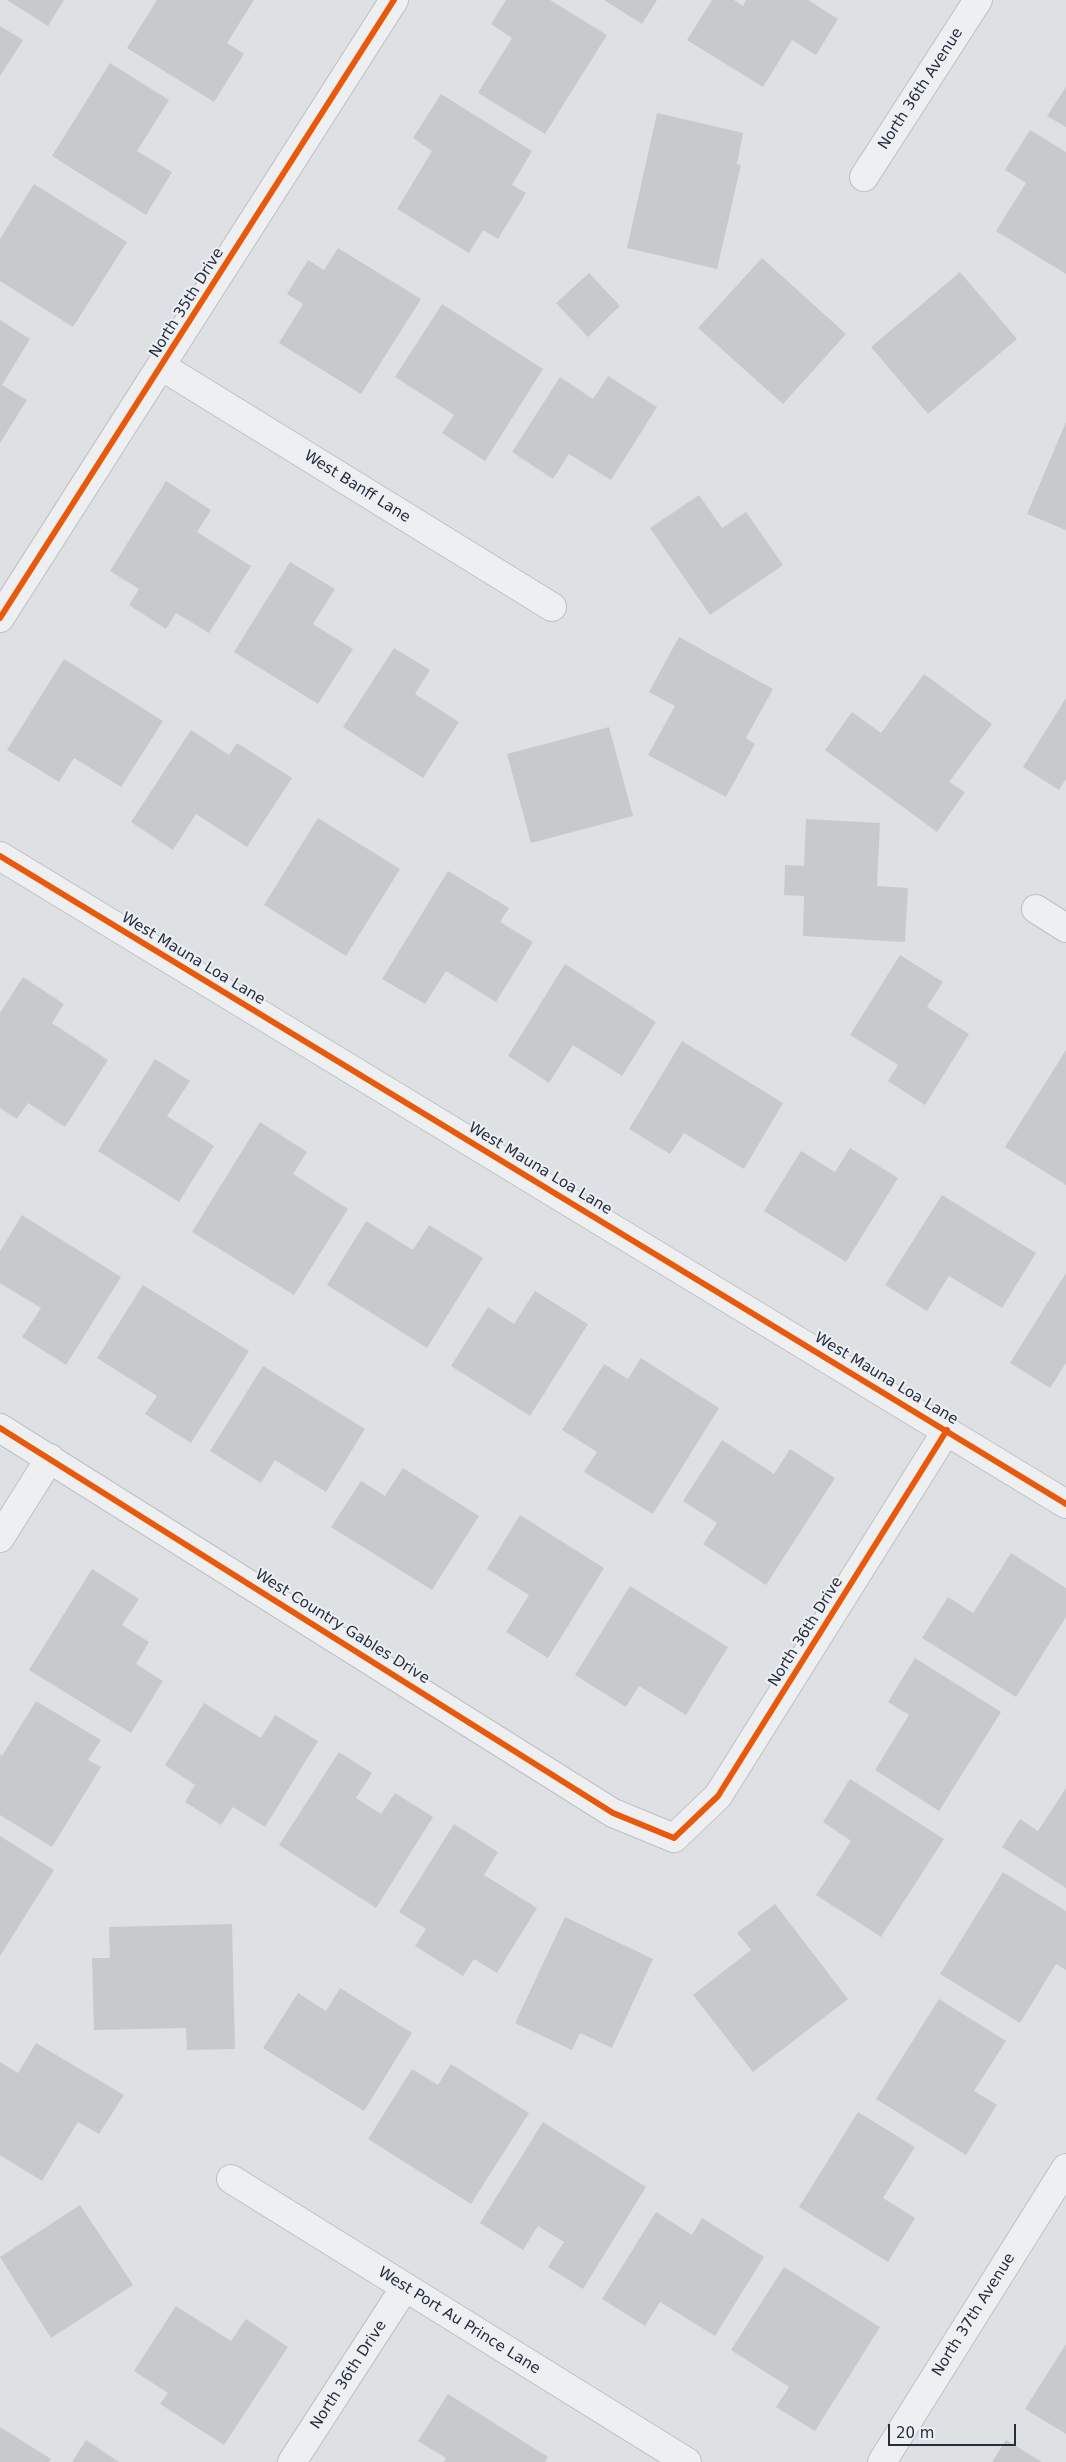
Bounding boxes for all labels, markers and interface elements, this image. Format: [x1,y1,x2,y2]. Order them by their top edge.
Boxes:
street label: North 36th Avenue [875,25,967,153]
street label: North 35th Drive [146,245,228,361]
street label: West Banff Lane [300,447,414,527]
street label: West Mauna Loa Lane [118,909,268,1009]
street label: West Mauna Loa Lane [465,1119,615,1219]
street label: West Mauna Loa Lane [811,1329,961,1429]
street label: West Country Gables Drive [251,1566,433,1688]
street label: North 36th Drive [765,1574,847,1690]
street label: North 37th Avenue [929,2250,1019,2380]
street label: West Port Au Prince Lane [375,2264,543,2378]
street label: North 36th Drive [307,2317,391,2433]
scale bar [891,2414,1018,2446]
text: 20 m [896,2424,934,2442]

